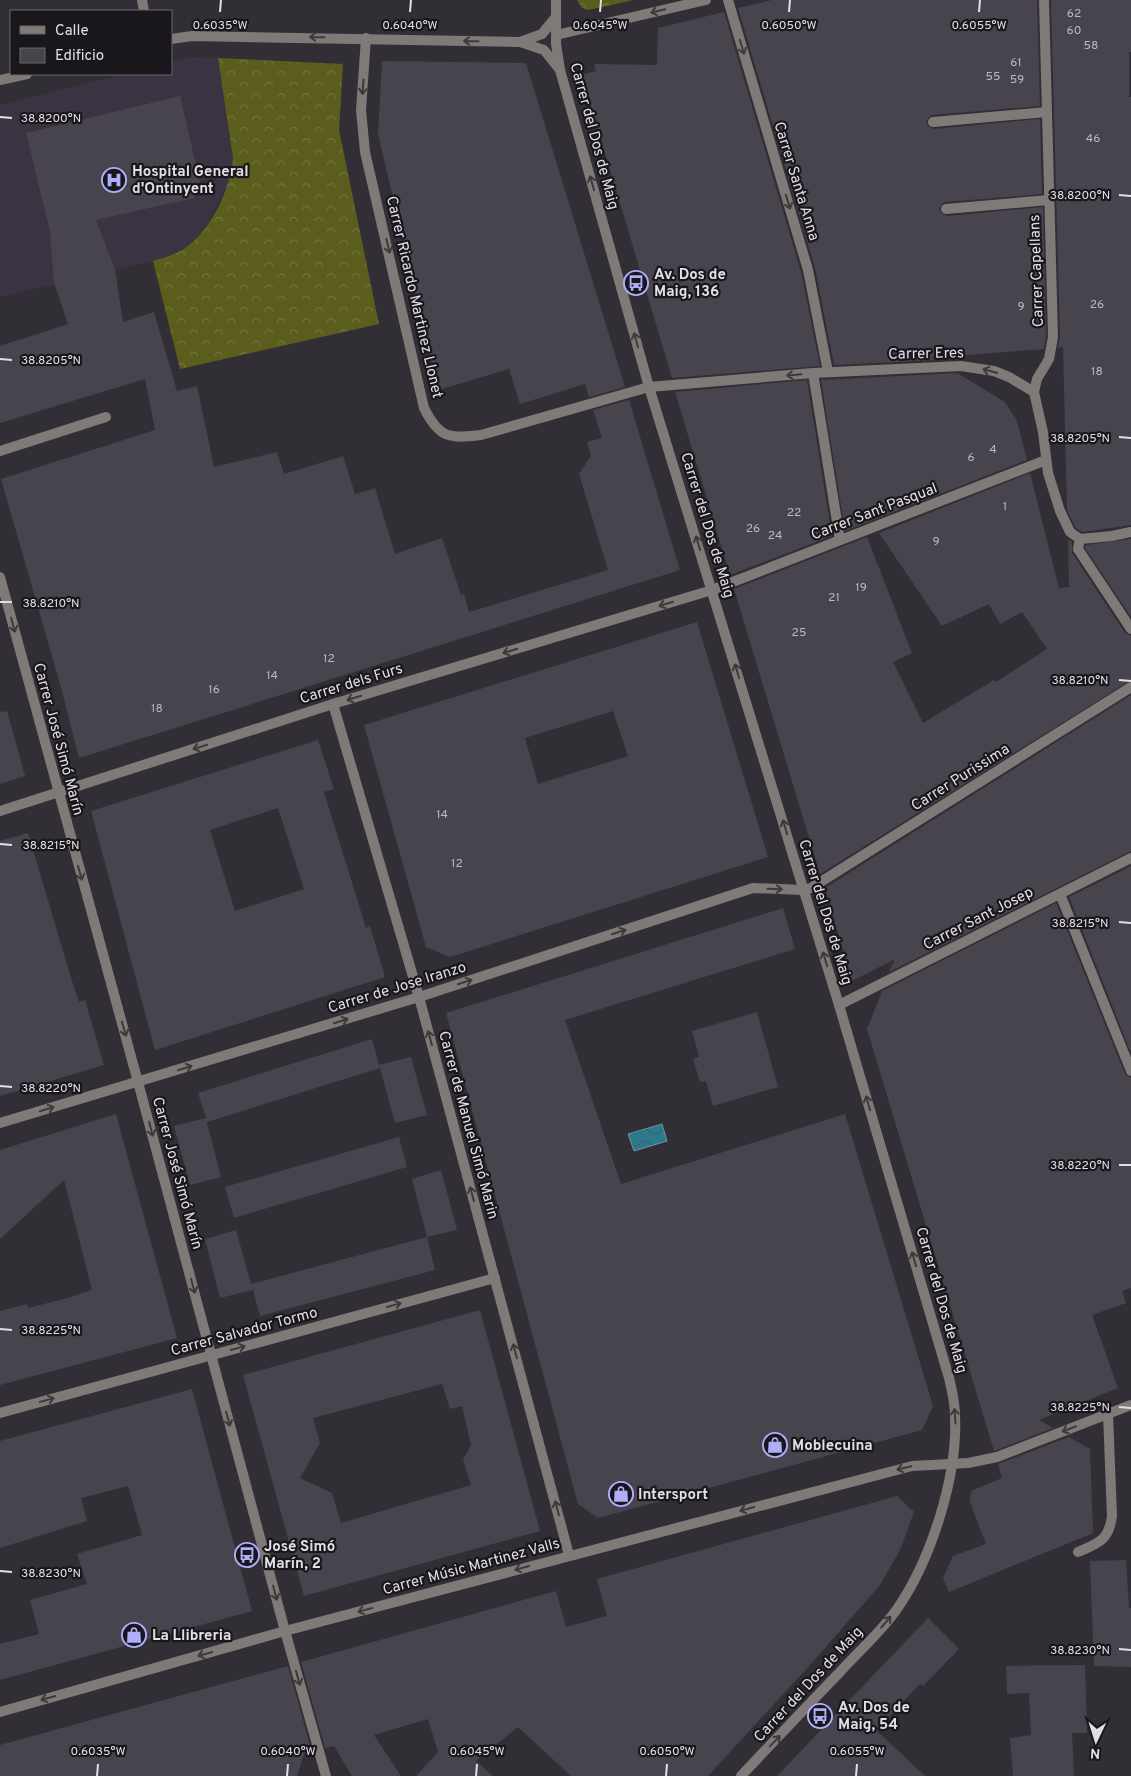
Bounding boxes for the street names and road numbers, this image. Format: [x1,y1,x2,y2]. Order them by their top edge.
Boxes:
street label: Carrer del Dos de Maig [565,61,622,212]
street label: Carrer Santa Anna [768,120,823,243]
street label: Carrer Ricardo Martinez Llonet [381,194,446,400]
street label: Carrer Capellans [1026,214,1049,328]
street label: Carrer Eres [888,344,964,365]
street label: Carrer del Dos de Maig [675,450,738,601]
street label: Carrer Sant Pasqual [809,480,940,545]
street label: Carrer dels Furs [298,660,405,709]
street label: Carrer José Simó Marín [28,661,87,818]
street label: Carrer Purissima [908,740,1014,816]
street label: Carrer del Dos de Maig [793,837,856,988]
street label: Carrer Sant Josep [920,883,1037,955]
street label: Carrer de Jose Iranzo [326,958,469,1019]
street label: Carrer de Manuel Simó Marin [433,1029,502,1222]
street label: Carrer José Simó Marín [147,1095,206,1252]
street label: Carrer del Dos de Maig [911,1225,971,1376]
street label: Carrer Salvador Tormo [169,1304,320,1361]
street label: Carrer Músic Martinez Valls [381,1535,562,1600]
street label: Carrer del Dos de Maig [751,1623,868,1747]

